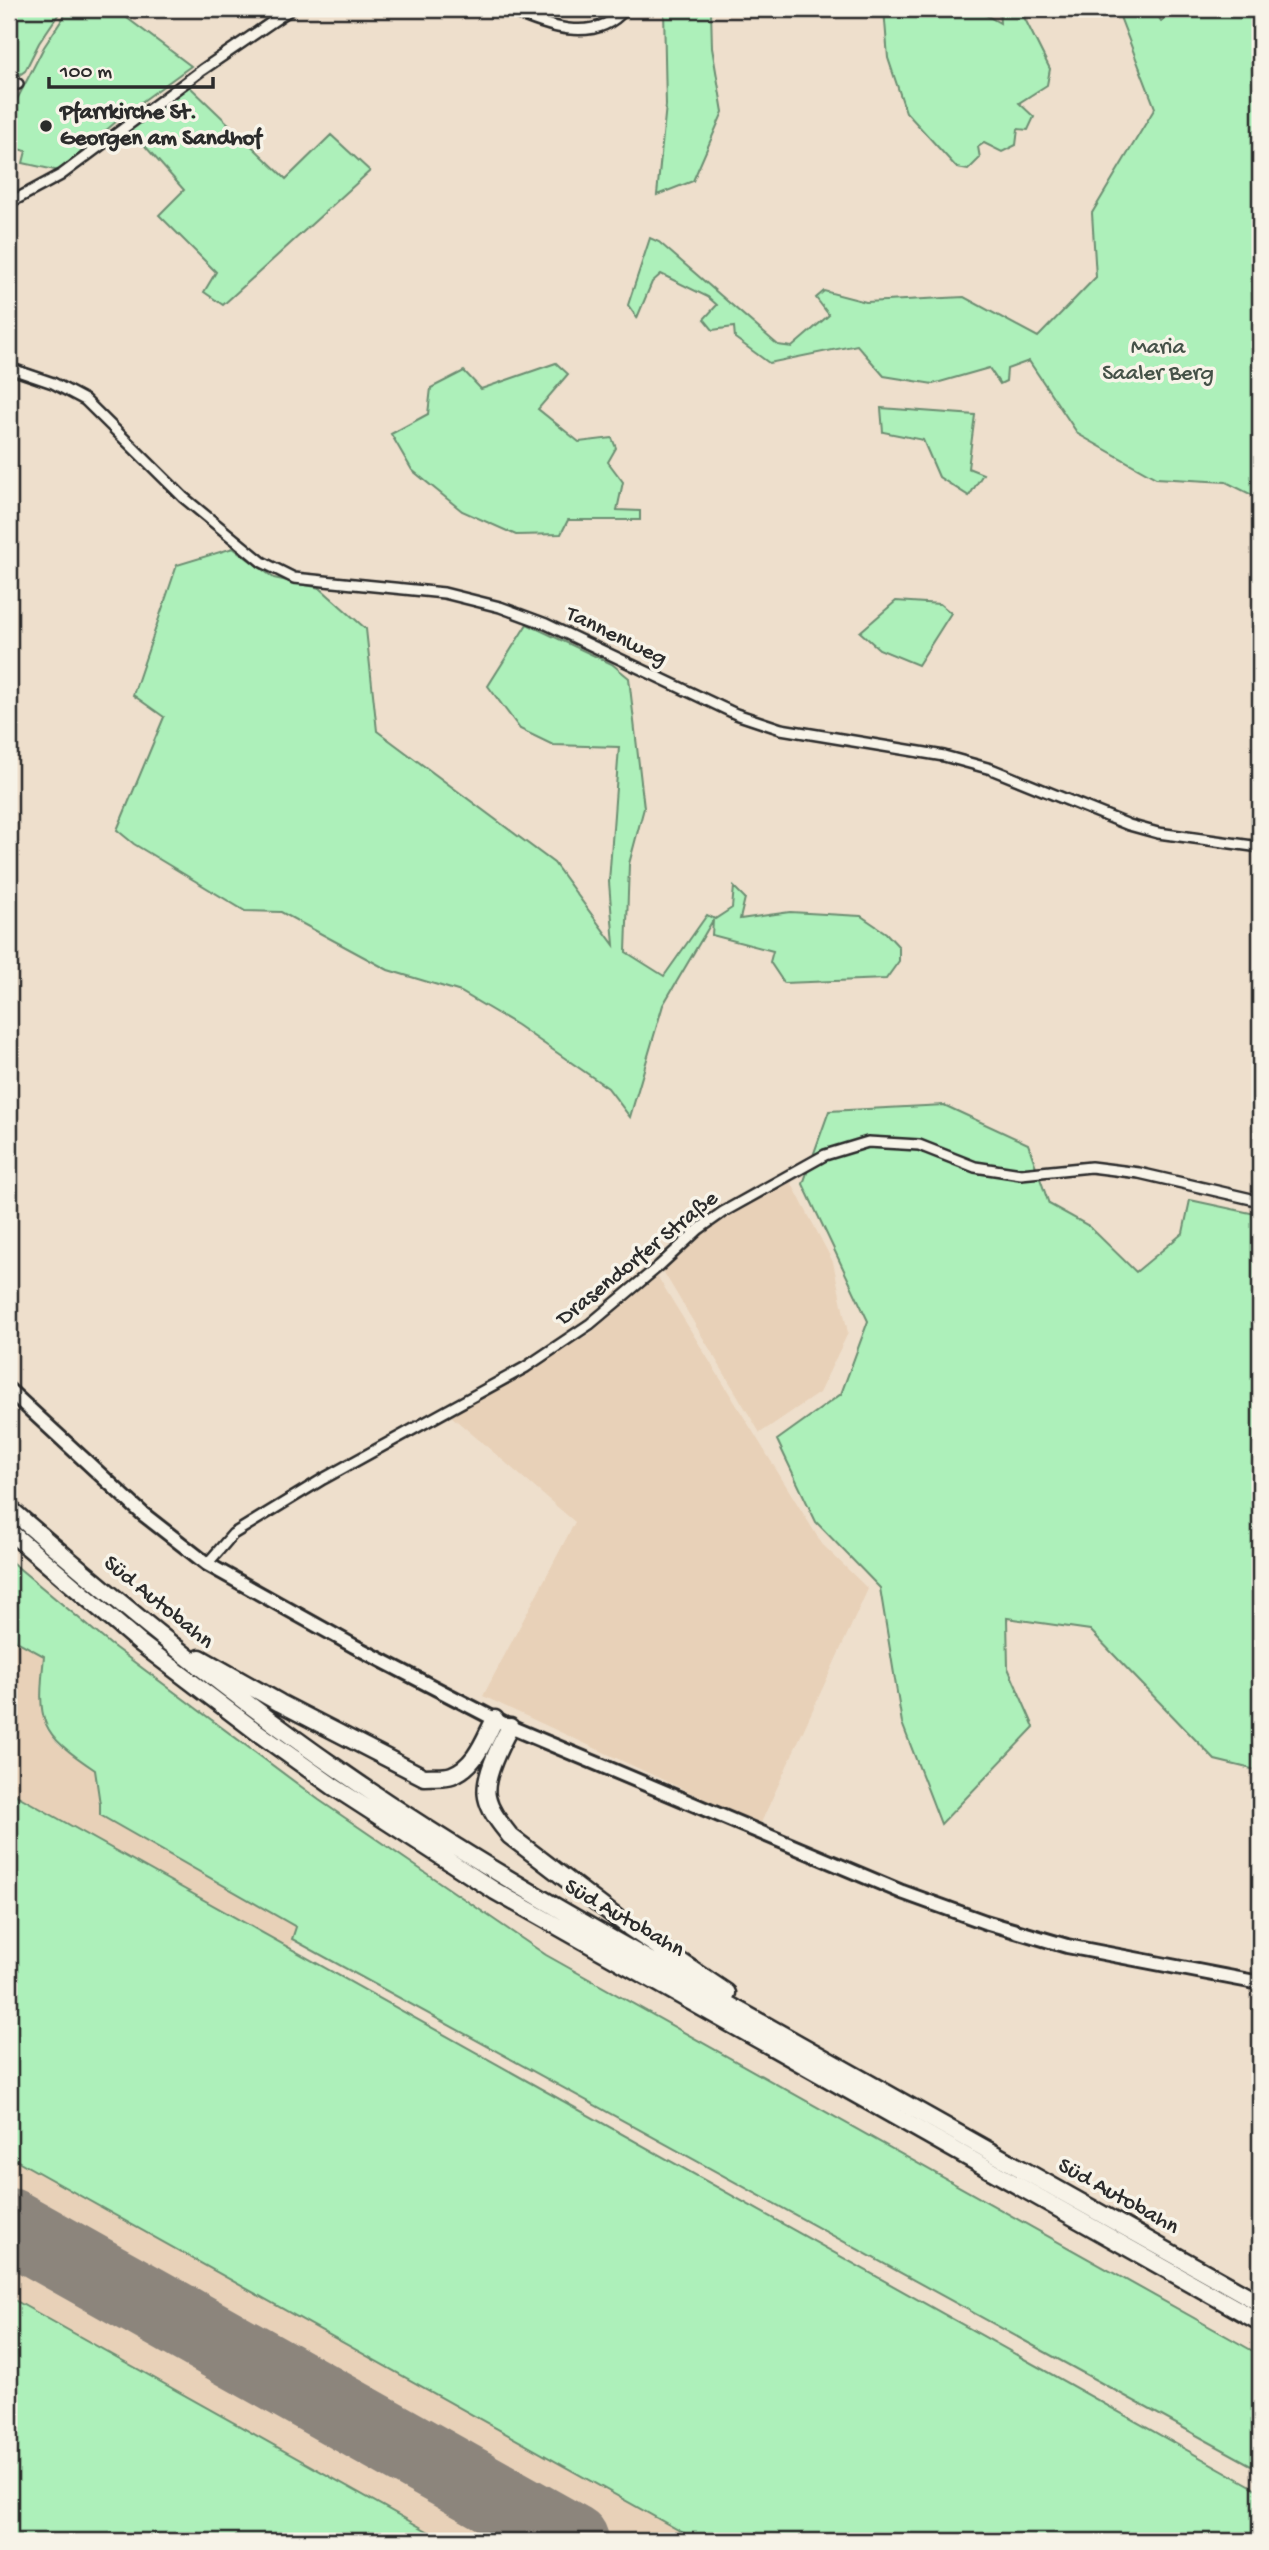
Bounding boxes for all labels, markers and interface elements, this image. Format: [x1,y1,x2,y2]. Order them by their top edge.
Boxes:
scale bar [49,46,214,90]
text: 100 m [59,61,112,86]
place label: Pfarrkirche St. Georgen am Sandhof [58,100,263,153]
marker: Pfarrkirche St. Georgen am Sandhof [38,118,54,134]
park label: Maria Saaler Berg [1102,335,1214,388]
street label: Tannenweg [559,600,671,673]
street label: Drasendorfer Straße [550,1185,725,1334]
street label: Süd Autobahn [97,1550,219,1656]
street label: Süd Autobahn [559,1874,689,1964]
street label: Süd Autobahn [1053,2153,1183,2241]

